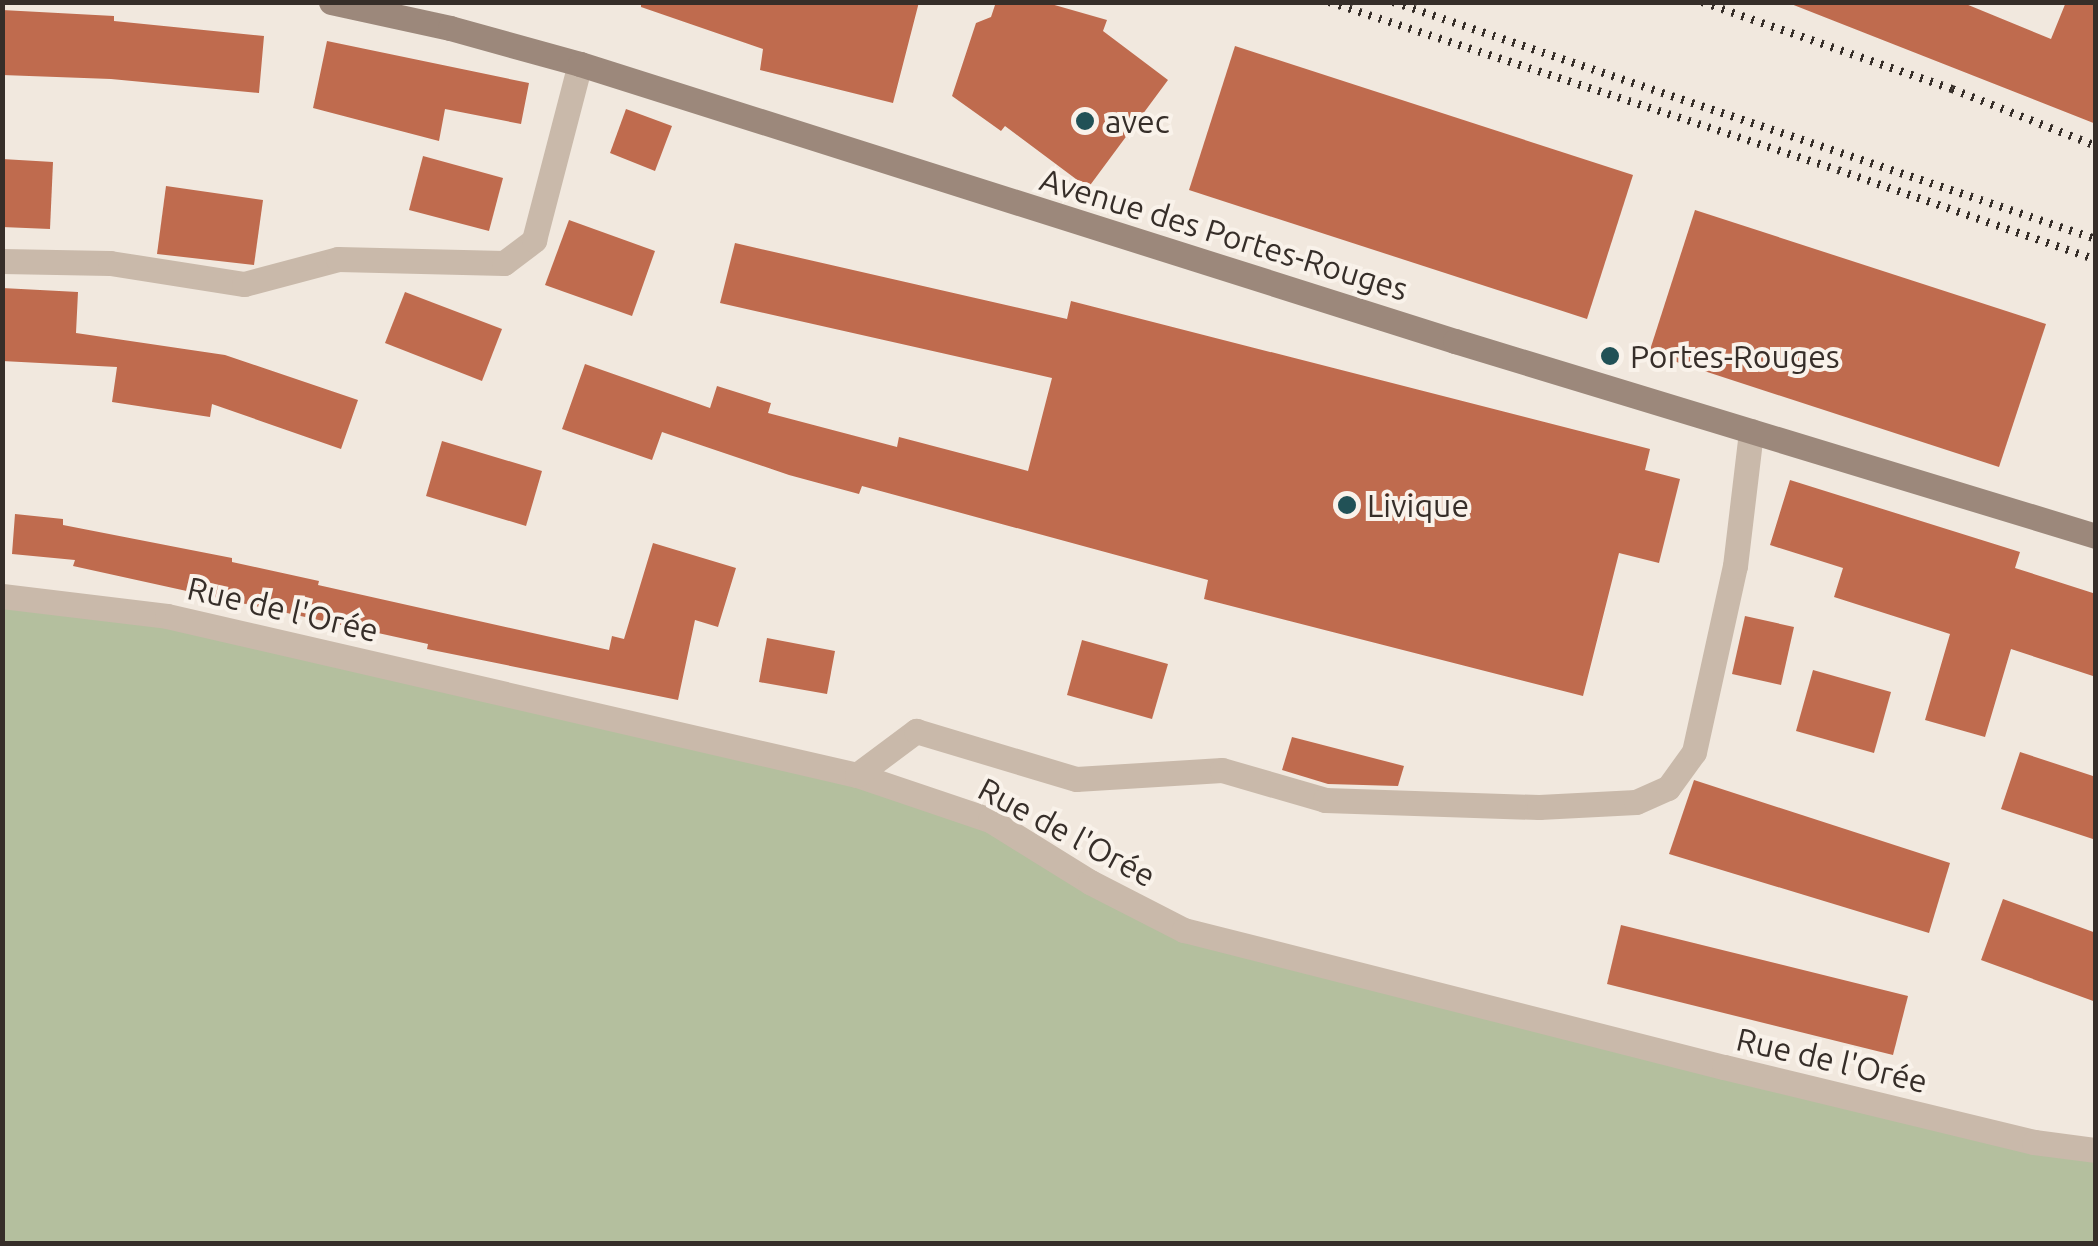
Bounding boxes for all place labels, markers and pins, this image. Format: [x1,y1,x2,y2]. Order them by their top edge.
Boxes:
place label: avec [1105,102,1170,140]
marker: avec [1074,110,1096,132]
place label: Portes-Rouges [1630,337,1840,375]
marker: Portes-Rouges [1599,345,1621,367]
place label: Livique [1367,486,1469,524]
marker: Livique [1336,494,1358,516]

